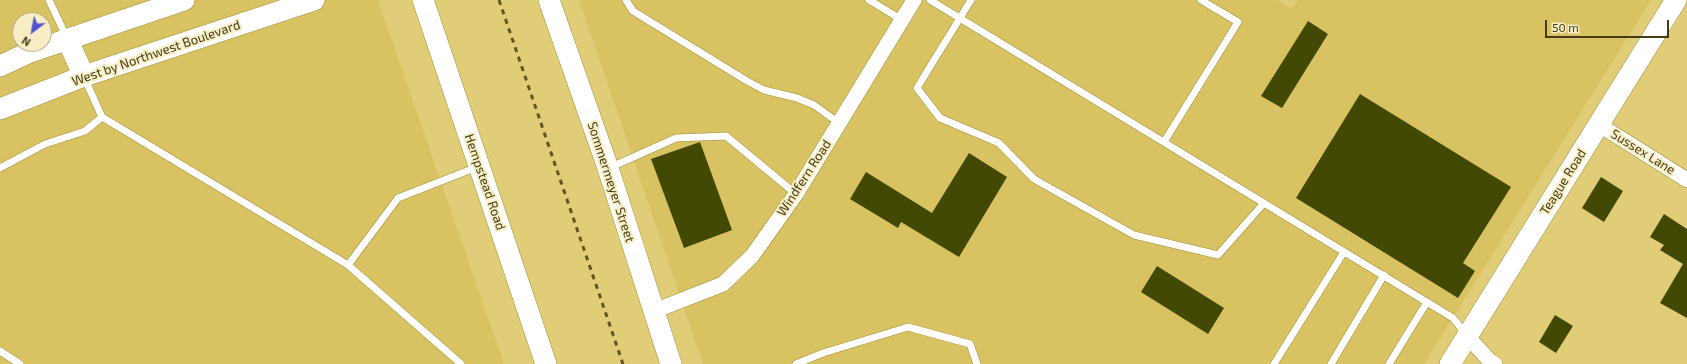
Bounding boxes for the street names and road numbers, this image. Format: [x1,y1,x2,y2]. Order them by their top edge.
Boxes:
street label: West by Northwest Boulevard [70,17,242,89]
street label: Sommermeyer Street [584,120,638,244]
street label: Sussex Lane [1608,126,1678,178]
street label: Hempstead Road [461,132,509,232]
street label: Windfern Road [774,137,834,219]
street label: Teague Road [1537,146,1589,218]

